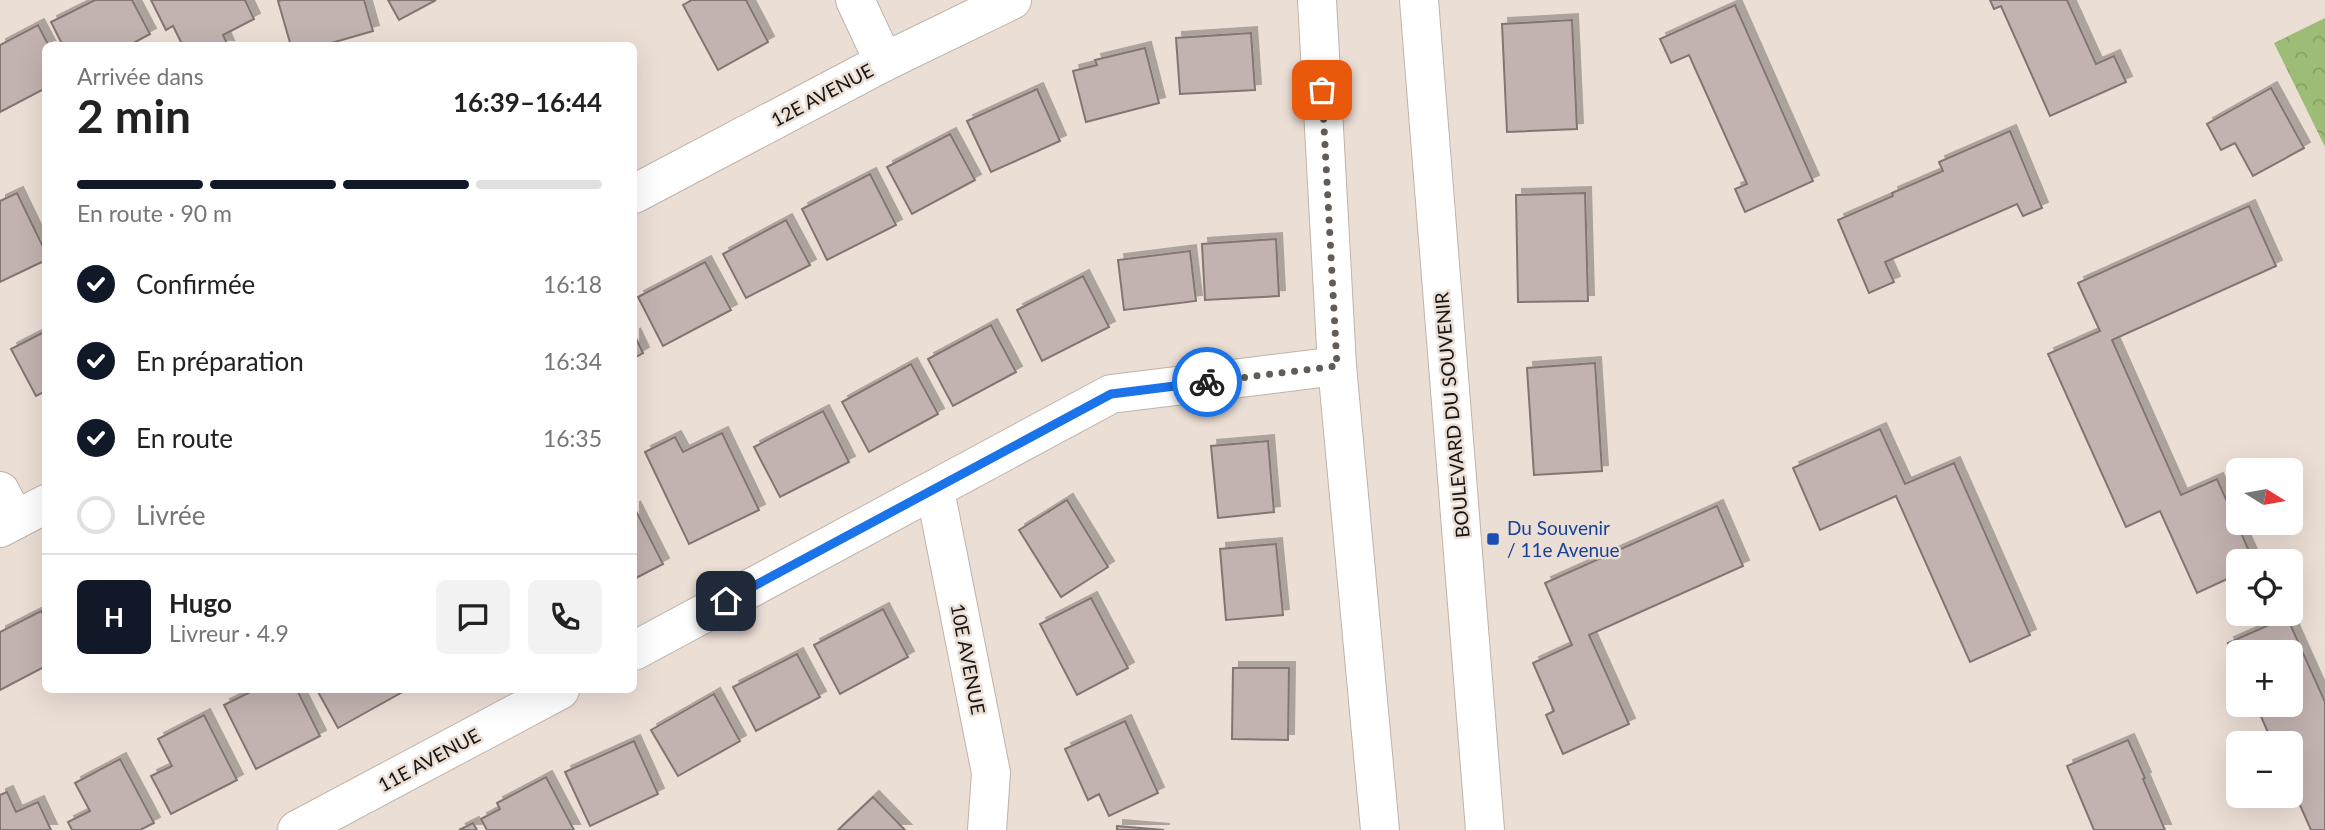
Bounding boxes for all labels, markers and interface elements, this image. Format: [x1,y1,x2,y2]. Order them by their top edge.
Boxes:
street label: 12E AVENUE [767,58,877,131]
pin [1292,60,1352,120]
text: Arrivée dans [77,62,204,90]
icon: bag [1303,71,1341,109]
text: 16:39–16:44 [453,86,602,118]
text: 2 min [77,88,191,143]
text: En route · 90 m [77,199,232,227]
icon: check [77,265,115,303]
text: Confirmée [136,268,255,300]
text: 16:18 [543,270,602,298]
street label: BOULEVARD DU SOUVENIR [1429,291,1474,539]
icon: check [77,342,115,380]
text: En préparation [136,345,304,377]
text: 16:34 [543,347,602,375]
courier [1172,347,1242,417]
icon: bike [1188,363,1226,401]
icon: check [77,419,115,457]
text: En route [136,422,233,454]
text: 16:35 [543,424,602,452]
north arrow [2226,458,2303,536]
map controls [2226,458,2303,808]
text: Livrée [136,499,205,531]
place label: Du Souvenir / 11e Avenue [1507,516,1620,561]
marker: Du Souvenir / 11e Avenue [1485,531,1501,547]
button: locate [2226,549,2303,626]
pin [696,571,756,631]
button: chat [436,580,510,654]
button: phone [528,580,602,654]
icon: home [707,582,745,620]
text: Hugo [169,587,232,619]
text: H [104,601,124,633]
street label: 10E AVENUE [946,602,991,716]
text: Livreur · 4.9 [169,619,289,647]
button: + [2226,640,2303,717]
street label: 11E AVENUE [374,723,484,796]
button: − [2226,731,2303,808]

